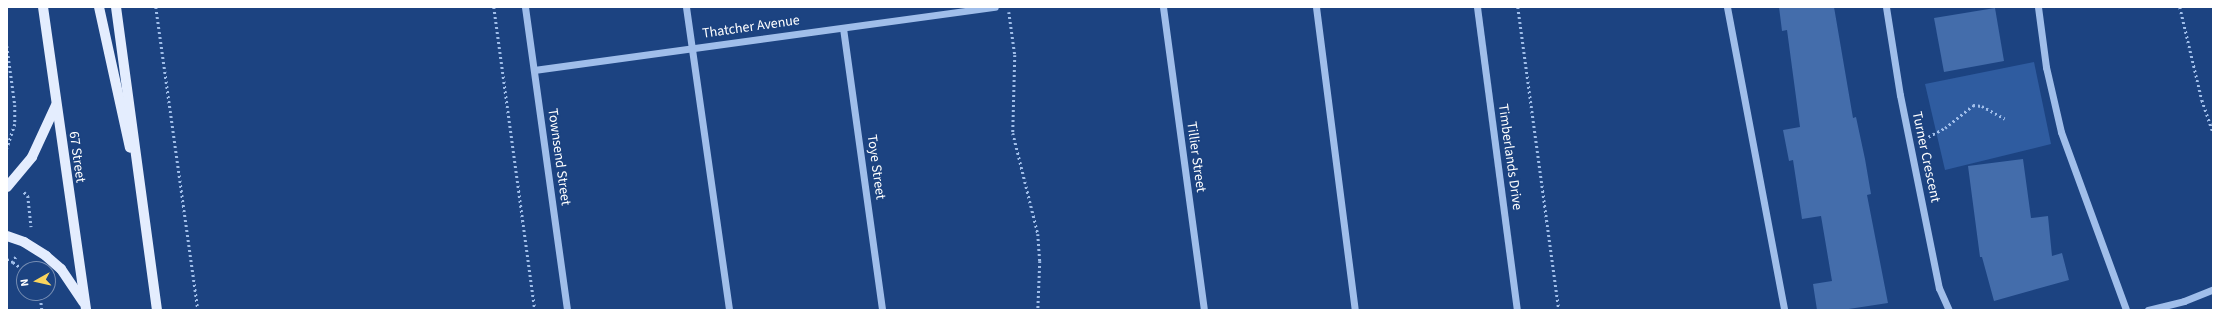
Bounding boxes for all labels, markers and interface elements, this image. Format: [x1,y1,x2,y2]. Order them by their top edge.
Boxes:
street label: Thatcher Avenue [701,12,801,42]
street label: Timberlands Drive [1494,103,1526,211]
street label: Townsend Street [544,107,574,207]
street label: Turner Crescent [1908,110,1944,204]
street label: Tillier Street [1183,121,1209,193]
street label: 67 Street [65,130,89,184]
street label: Toye Street [863,133,889,201]
north arrow [16,261,56,301]
text: N [17,278,33,287]

